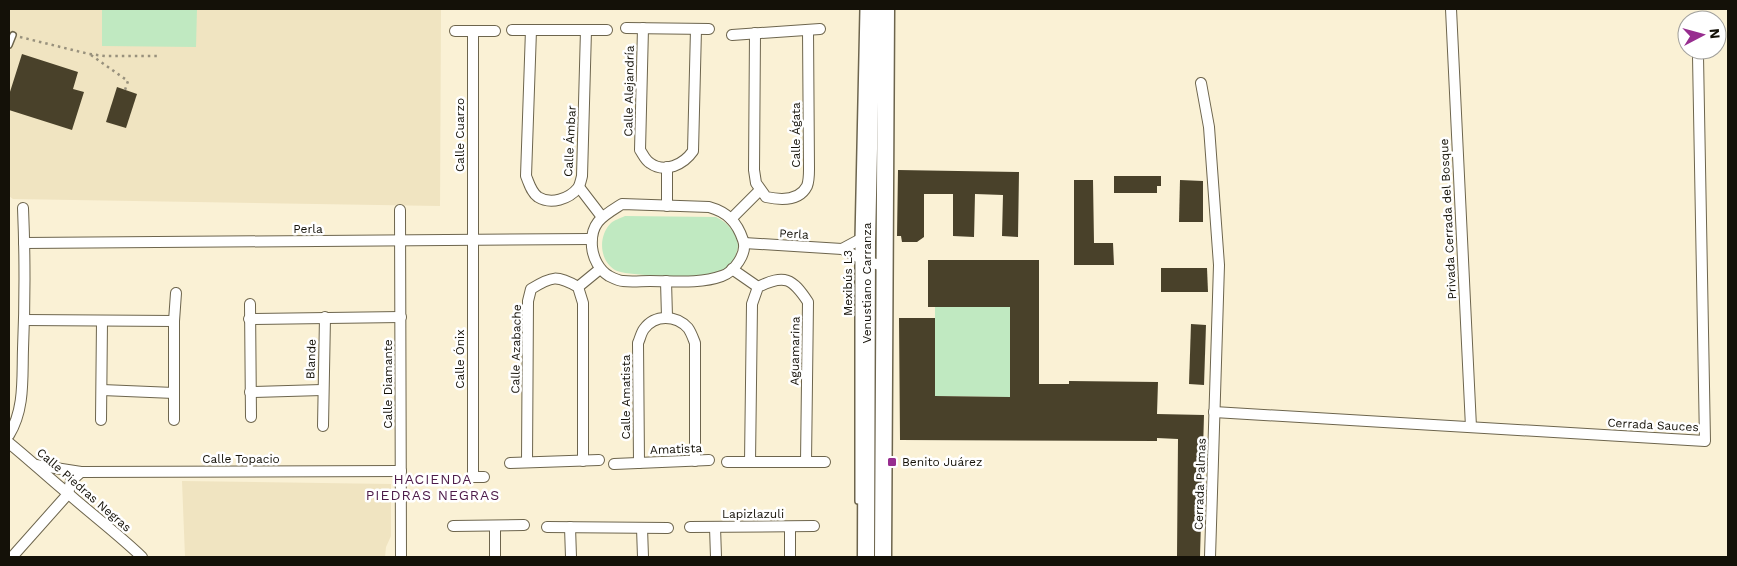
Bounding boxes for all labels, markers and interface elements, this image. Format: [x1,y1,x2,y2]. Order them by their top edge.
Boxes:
north arrow [1677,10,1727,60]
text: N [1706,28,1723,40]
street label: Calle Alejandría [621,45,637,137]
street label: Calle Cuarzo [453,98,467,172]
street label: Calle Ágata [789,102,803,168]
street label: Calle Ámbar [561,105,579,177]
street label: Privada Cerrada del Bosque [1437,138,1459,300]
street label: Perla [293,222,323,236]
street label: Venustiano Carranza [860,222,874,344]
street label: Perla [779,226,809,242]
street label: Mexibús L3 [841,250,855,316]
street label: Calle Azabache [508,304,524,394]
street label: Aguamarina [787,316,803,386]
street label: Calle Ónix [453,329,467,389]
street label: Blande [303,339,319,379]
street label: Calle Diamante [381,339,395,429]
street label: Calle Amatista [619,354,633,440]
street label: Cerrada Sauces [1607,416,1699,434]
street label: Cerrada Palmas [1191,438,1209,530]
street label: Amatista [650,441,703,457]
street label: Calle Piedras Negras [34,445,134,535]
street label: Calle Topacio [202,452,280,466]
place label: Benito Juárez [902,455,982,469]
marker: Benito Juárez [886,456,898,468]
district label: HACIENDA PIEDRAS NEGRAS [366,471,500,503]
street label: Lapizlazuli [722,507,784,521]

